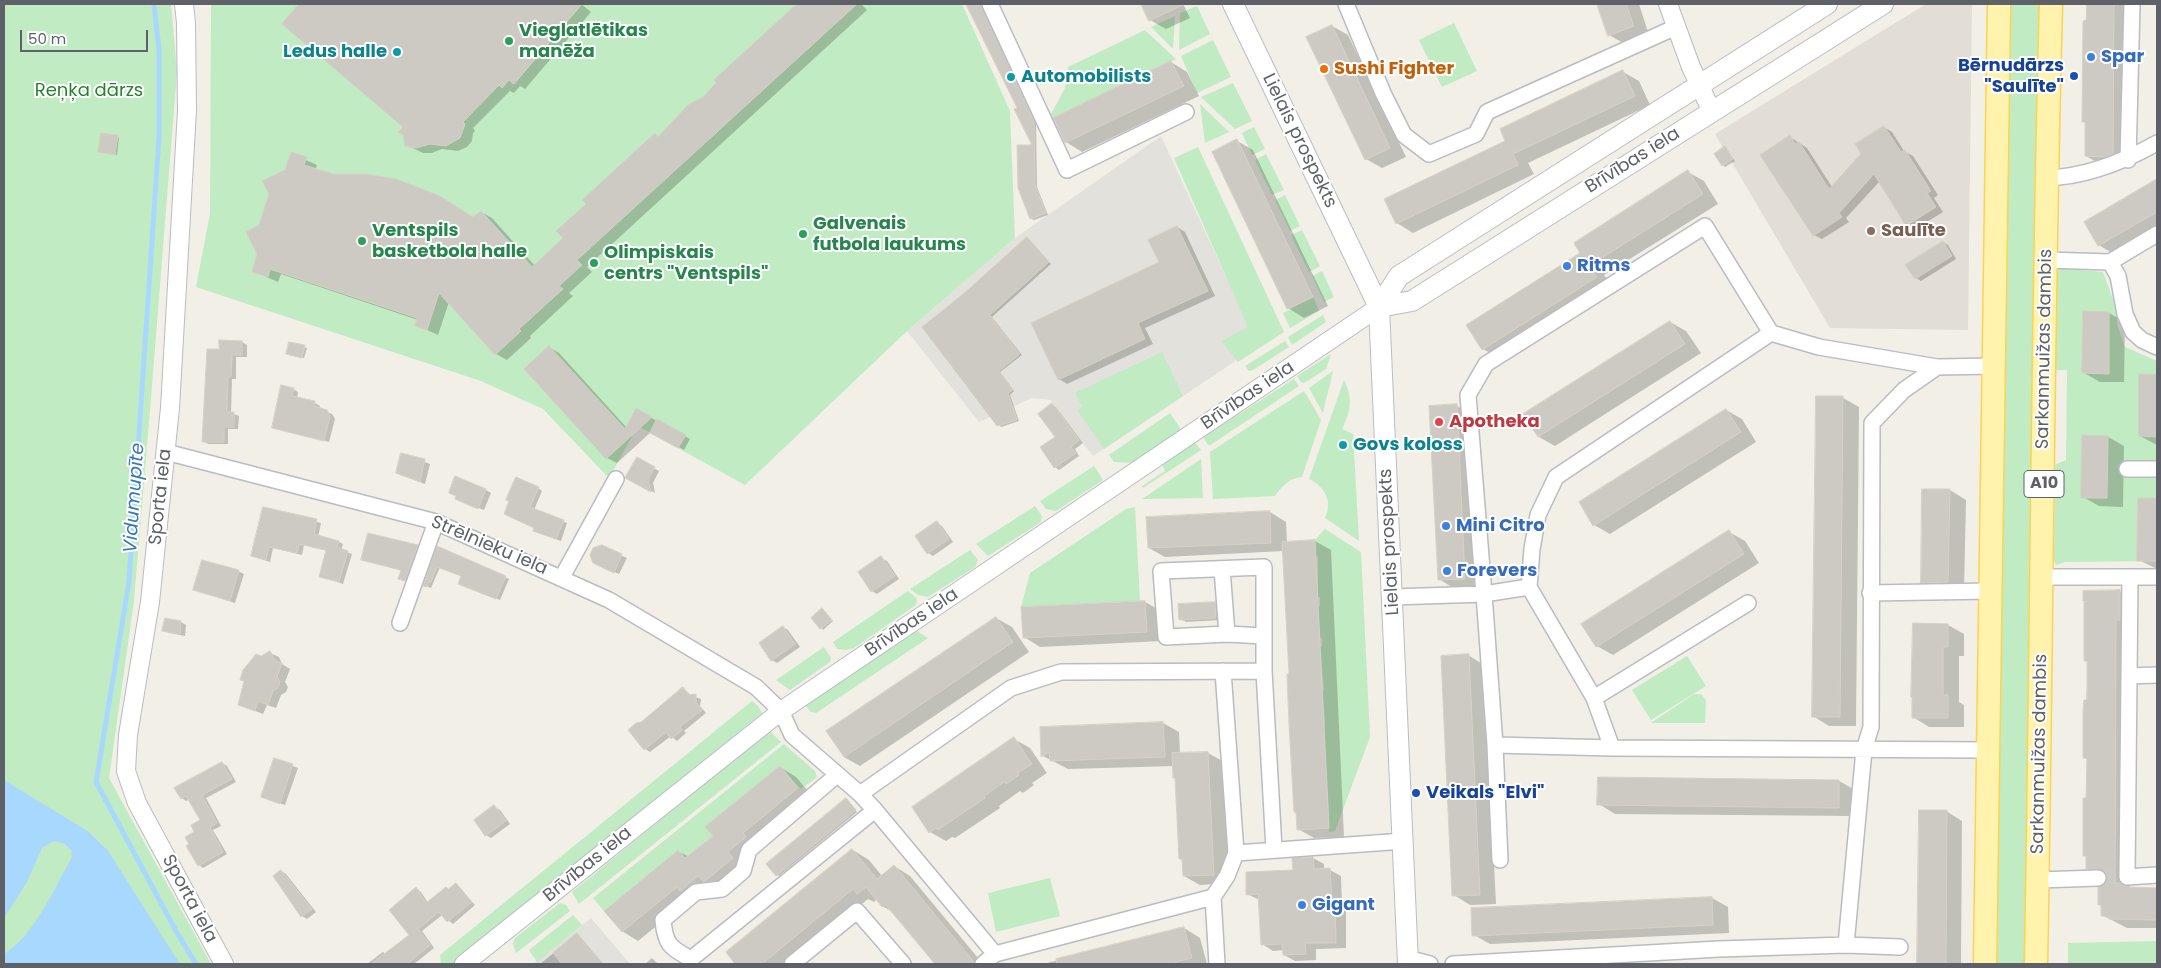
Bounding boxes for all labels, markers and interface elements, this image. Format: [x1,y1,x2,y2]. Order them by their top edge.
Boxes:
scale bar [22,20,150,52]
place label: Vieglatlētikas manēža [519,20,648,62]
text: 50 m [28,28,66,49]
marker: Vieglatlētikas manēža [503,35,515,47]
place label: Ledus halle [283,41,387,63]
marker: Ledus halle [391,46,403,58]
place label: Spar [2101,46,2144,68]
marker: Spar [2085,51,2097,63]
place label: Bērnudārzs "Saulīte" [1958,55,2064,98]
place label: Sushi Fighter [1334,58,1454,80]
marker: Sushi Fighter [1318,63,1330,75]
place label: Automobilists [1021,66,1151,88]
street label: Lielais prospekts [1257,70,1341,212]
marker: Bērnudārzs "Saulīte" [2068,70,2080,82]
marker: Automobilists [1005,71,1017,83]
park label: Reņķa dārzs [35,80,143,102]
street label: Brīvības iela [1582,123,1684,199]
place label: Galvenais futbola laukums [813,213,966,255]
place label: Ventspils basketbola halle [372,220,527,262]
place label: Saulīte [1881,220,1946,242]
marker: Saulīte [1865,225,1877,237]
marker: Galvenais futbola laukums [797,228,809,240]
marker: Ventspils basketbola halle [356,235,368,247]
place label: Olimpiskais centrs "Ventspils" [604,242,768,284]
street label: Sarkanmuižas dambis [2032,249,2058,449]
place label: Ritms [1577,255,1630,277]
marker: Olimpiskais centrs "Ventspils" [588,257,600,269]
marker: Ritms [1561,260,1573,272]
street label: Brīvības iela [1197,357,1299,435]
place label: Apotheka [1449,411,1540,433]
marker: Apotheka [1433,416,1445,428]
place label: Govs koloss [1353,434,1463,456]
marker: Govs koloss [1337,439,1349,451]
water label: Vidumupīte [120,442,150,554]
street label: Sporta iela [145,448,177,546]
street label: Lielais prospekts [1375,468,1405,616]
road number: A10 [2024,470,2064,498]
street label: Strēlnieku iela [428,512,550,580]
place label: Mini Citro [1456,515,1545,537]
marker: Mini Citro [1440,520,1452,532]
place label: Forevers [1457,560,1537,582]
marker: Forevers [1441,565,1453,577]
street label: Brīvības iela [861,584,963,662]
street label: Sarkanmuižas dambis [2027,654,2053,854]
place label: Veikals "Elvi" [1426,782,1544,804]
marker: Veikals "Elvi" [1410,787,1422,799]
street label: Brīvības iela [539,823,637,907]
street label: Sporta iela [157,851,221,947]
place label: Gigant [1312,894,1375,916]
marker: Gigant [1296,899,1308,911]

